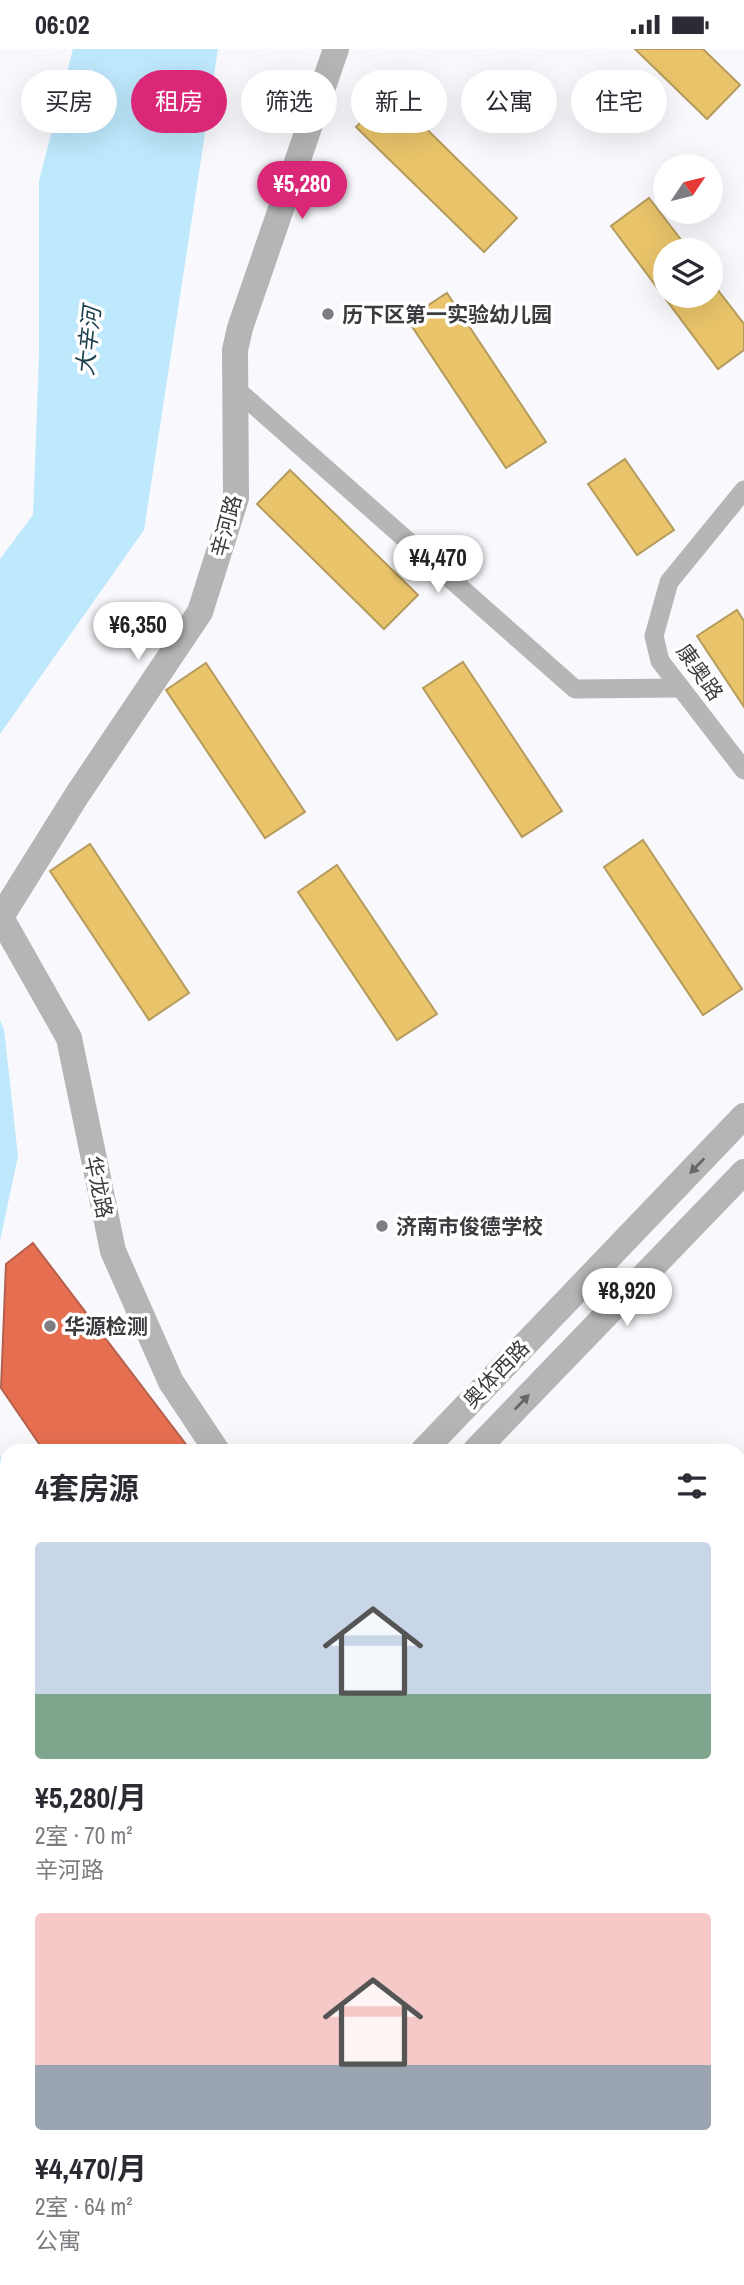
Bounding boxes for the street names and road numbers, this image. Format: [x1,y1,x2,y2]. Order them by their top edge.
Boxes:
street label: 辛河路 [204,492,248,560]
street label: 康奥路 [670,638,730,706]
street label: 华龙路 [78,1153,120,1221]
street label: 奥体西路 [456,1334,536,1414]

